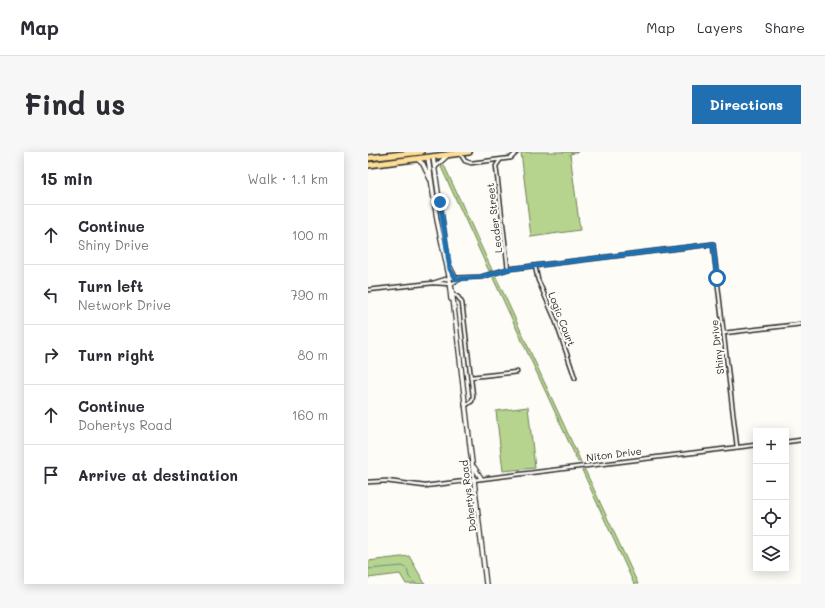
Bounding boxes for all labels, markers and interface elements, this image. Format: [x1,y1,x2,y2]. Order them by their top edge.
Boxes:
text: Map [20,15,59,40]
text: Map [646,18,675,37]
text: Layers [697,18,743,37]
text: Share [765,18,805,37]
button: Directions [692,85,801,124]
text: Find us [24,86,125,122]
text: 15 min [40,167,93,189]
text: Walk · 1.1 km [247,170,328,187]
street label: Leader Street [483,182,505,254]
route end [431,193,449,211]
text: Continue [78,216,145,236]
icon: ahead [40,224,62,246]
text: 100 m [292,226,328,243]
text: Shiny Drive [78,236,149,253]
route start [708,269,726,287]
text: Turn left [78,276,143,296]
icon: left [40,284,62,306]
text: 790 m [291,286,328,303]
street label: Logic Court [545,290,579,348]
text: Network Drive [78,296,171,313]
street label: Shiny Drive [707,319,727,375]
icon: right [40,344,62,366]
text: Turn right [78,345,155,365]
text: 80 m [298,346,328,363]
text: Continue [78,396,145,416]
icon: ahead [40,404,62,426]
text: 160 m [292,406,328,423]
text: Dohertys Road [78,416,172,433]
map controls [753,428,789,572]
button: + [753,428,789,464]
street label: Niton Drive [585,444,643,464]
street label: Dohertys Road [457,459,479,533]
icon: arrive [40,464,62,486]
button: − [753,464,789,500]
text: Arrive at destination [78,465,238,485]
button: locate [753,500,789,536]
button: layers [753,536,789,572]

